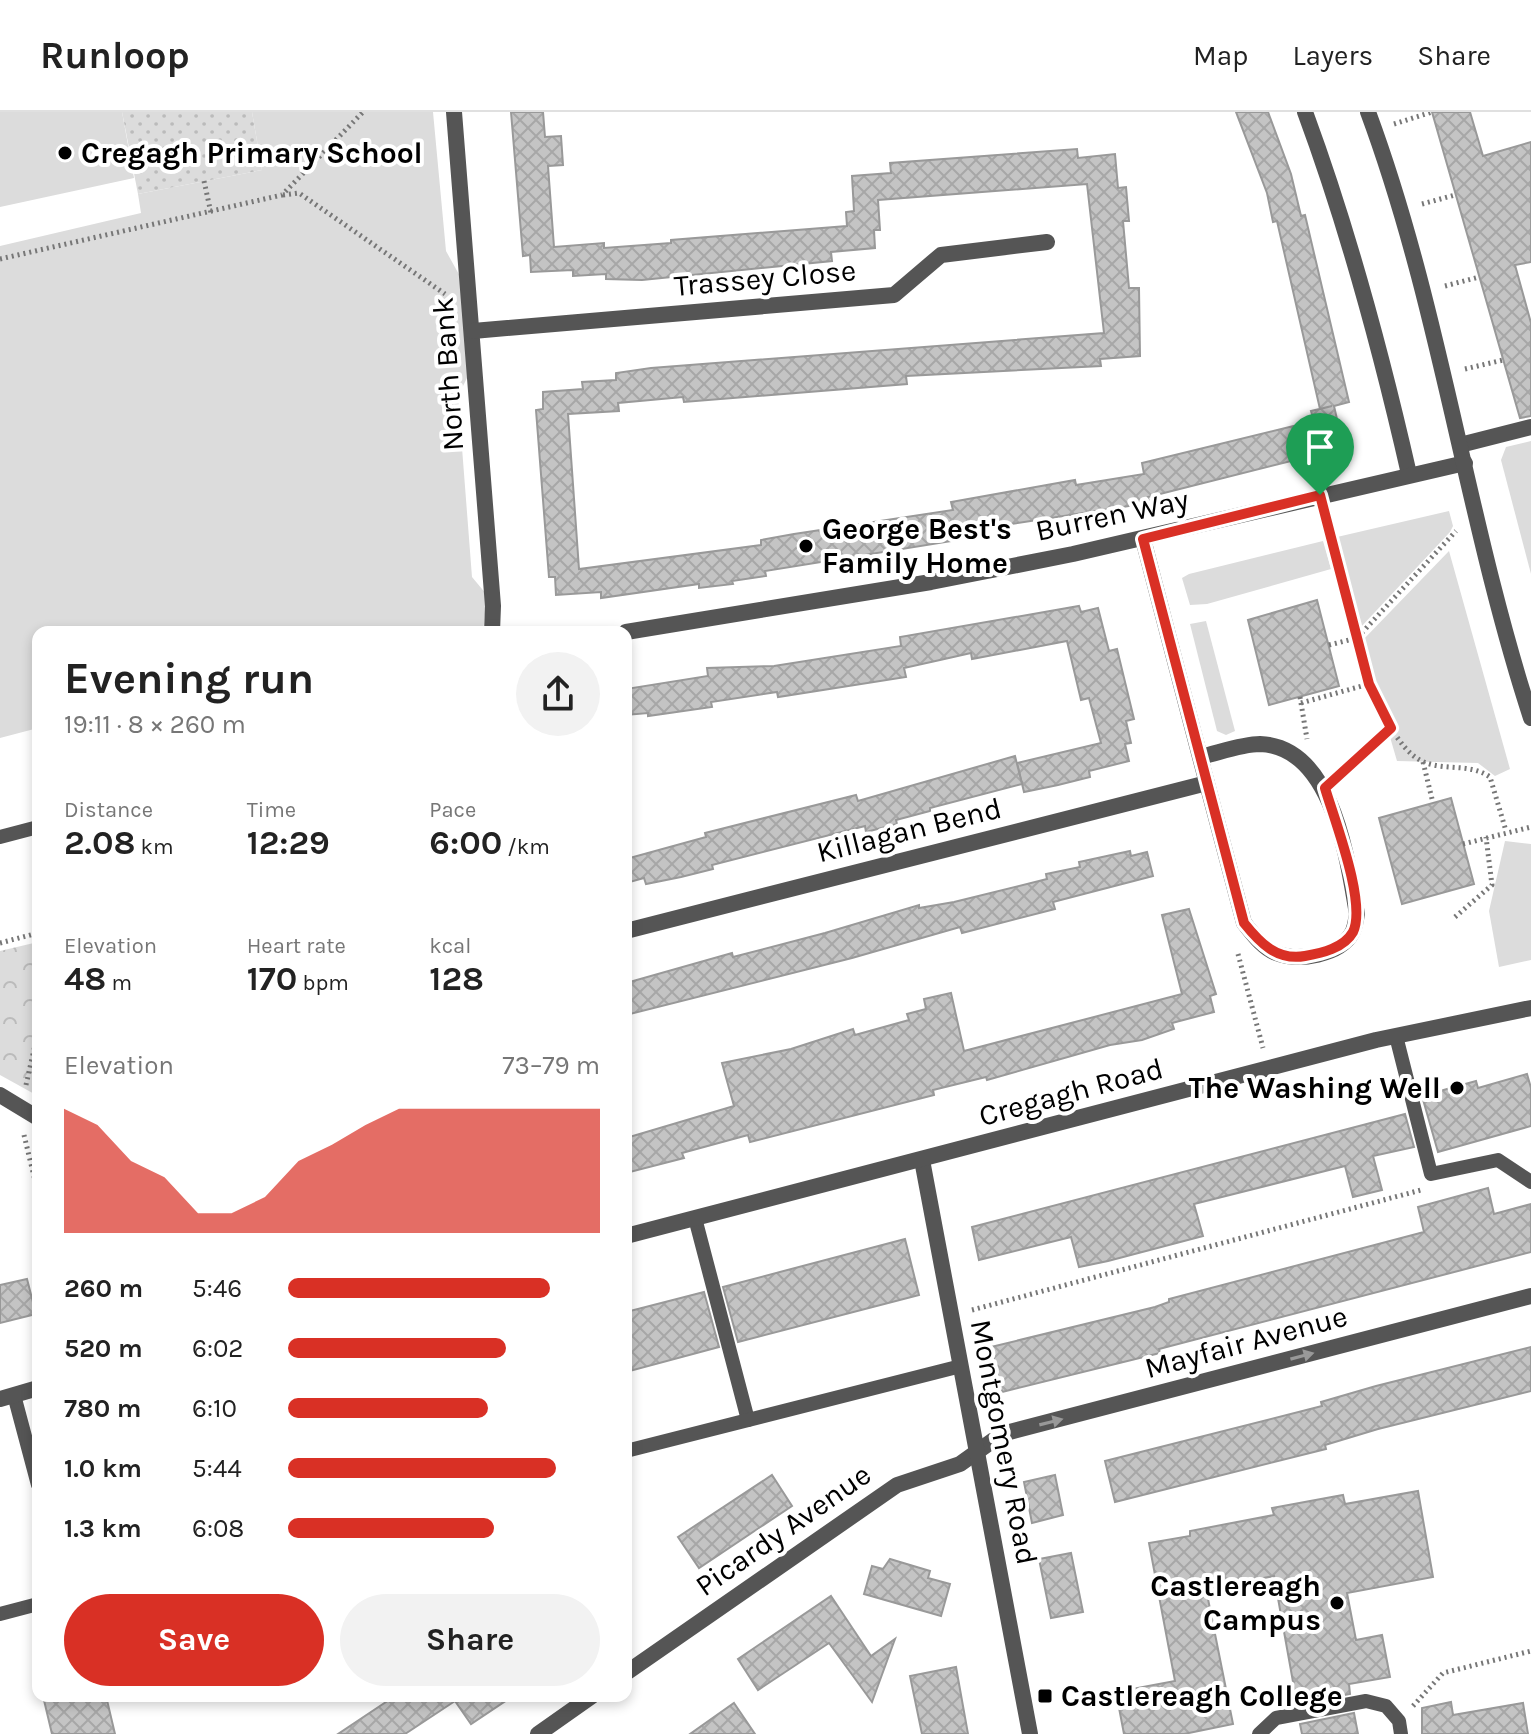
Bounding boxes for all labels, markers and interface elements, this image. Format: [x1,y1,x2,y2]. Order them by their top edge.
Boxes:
text: Runloop [40,33,190,78]
text: Map [1193,39,1248,72]
text: Layers [1292,39,1373,72]
text: Share [1417,39,1491,72]
place label: Cregagh Primary School [81,135,423,171]
marker: Cregagh Primary School [56,144,74,162]
street label: Trassey Close [672,252,858,304]
street label: North Bank [425,296,471,452]
pin [1286,413,1354,495]
icon: arrive [1298,425,1342,469]
street label: Burren Way [1032,481,1192,549]
place label: George Best's Family Home [822,511,1012,581]
marker: George Best's Family Home [797,537,815,555]
button: share [516,652,600,736]
text: Evening run [64,653,314,704]
text: 19:11 · 8 × 260 m [64,709,246,740]
street label: Killagan Bend [813,790,1005,870]
text: Distance [64,797,153,823]
text: Time [247,797,296,823]
text: Pace [429,797,476,823]
text: 2.08 [64,823,135,863]
text: 12:29 [247,823,330,863]
text: 6:00 [429,823,502,863]
text: km [135,834,174,860]
text: /km [502,834,550,860]
text: Elevation [64,933,157,959]
text: Heart rate [247,933,346,959]
text: kcal [429,933,471,959]
text: 48 [64,959,106,999]
text: 170 [247,959,297,999]
text: 128 [429,959,484,999]
text: m [106,970,132,996]
text: bpm [297,970,349,996]
text: Elevation [64,1050,174,1081]
text: 73–79 m [502,1050,600,1081]
street label: Cregagh Road [975,1050,1167,1134]
place label: The Washing Well [1189,1070,1441,1106]
marker: The Washing Well [1448,1079,1466,1097]
text: 260 m [64,1273,143,1304]
text: 5:46 [192,1273,242,1304]
street label: Mayfair Avenue [1141,1298,1351,1386]
street label: Montgomery Road [963,1316,1045,1568]
text: 520 m [64,1333,143,1364]
text: 6:02 [192,1333,243,1364]
one-way arrow [1291,1349,1315,1362]
text: 780 m [64,1393,141,1424]
text: 6:10 [192,1393,237,1424]
one-way arrow [1038,1415,1063,1427]
text: 1.0 km [64,1453,142,1484]
text: 5:44 [192,1453,242,1484]
street label: Picardy Avenue [688,1456,878,1604]
text: 1.3 km [64,1513,142,1544]
text: 6:08 [192,1513,244,1544]
place label: Castlereagh Campus [1150,1568,1321,1638]
button: Save [64,1594,324,1686]
button: Share [340,1594,600,1686]
marker: Castlereagh Campus [1328,1594,1346,1612]
place label: Castlereagh College [1061,1678,1343,1714]
marker: Castlereagh College [1036,1687,1054,1705]

